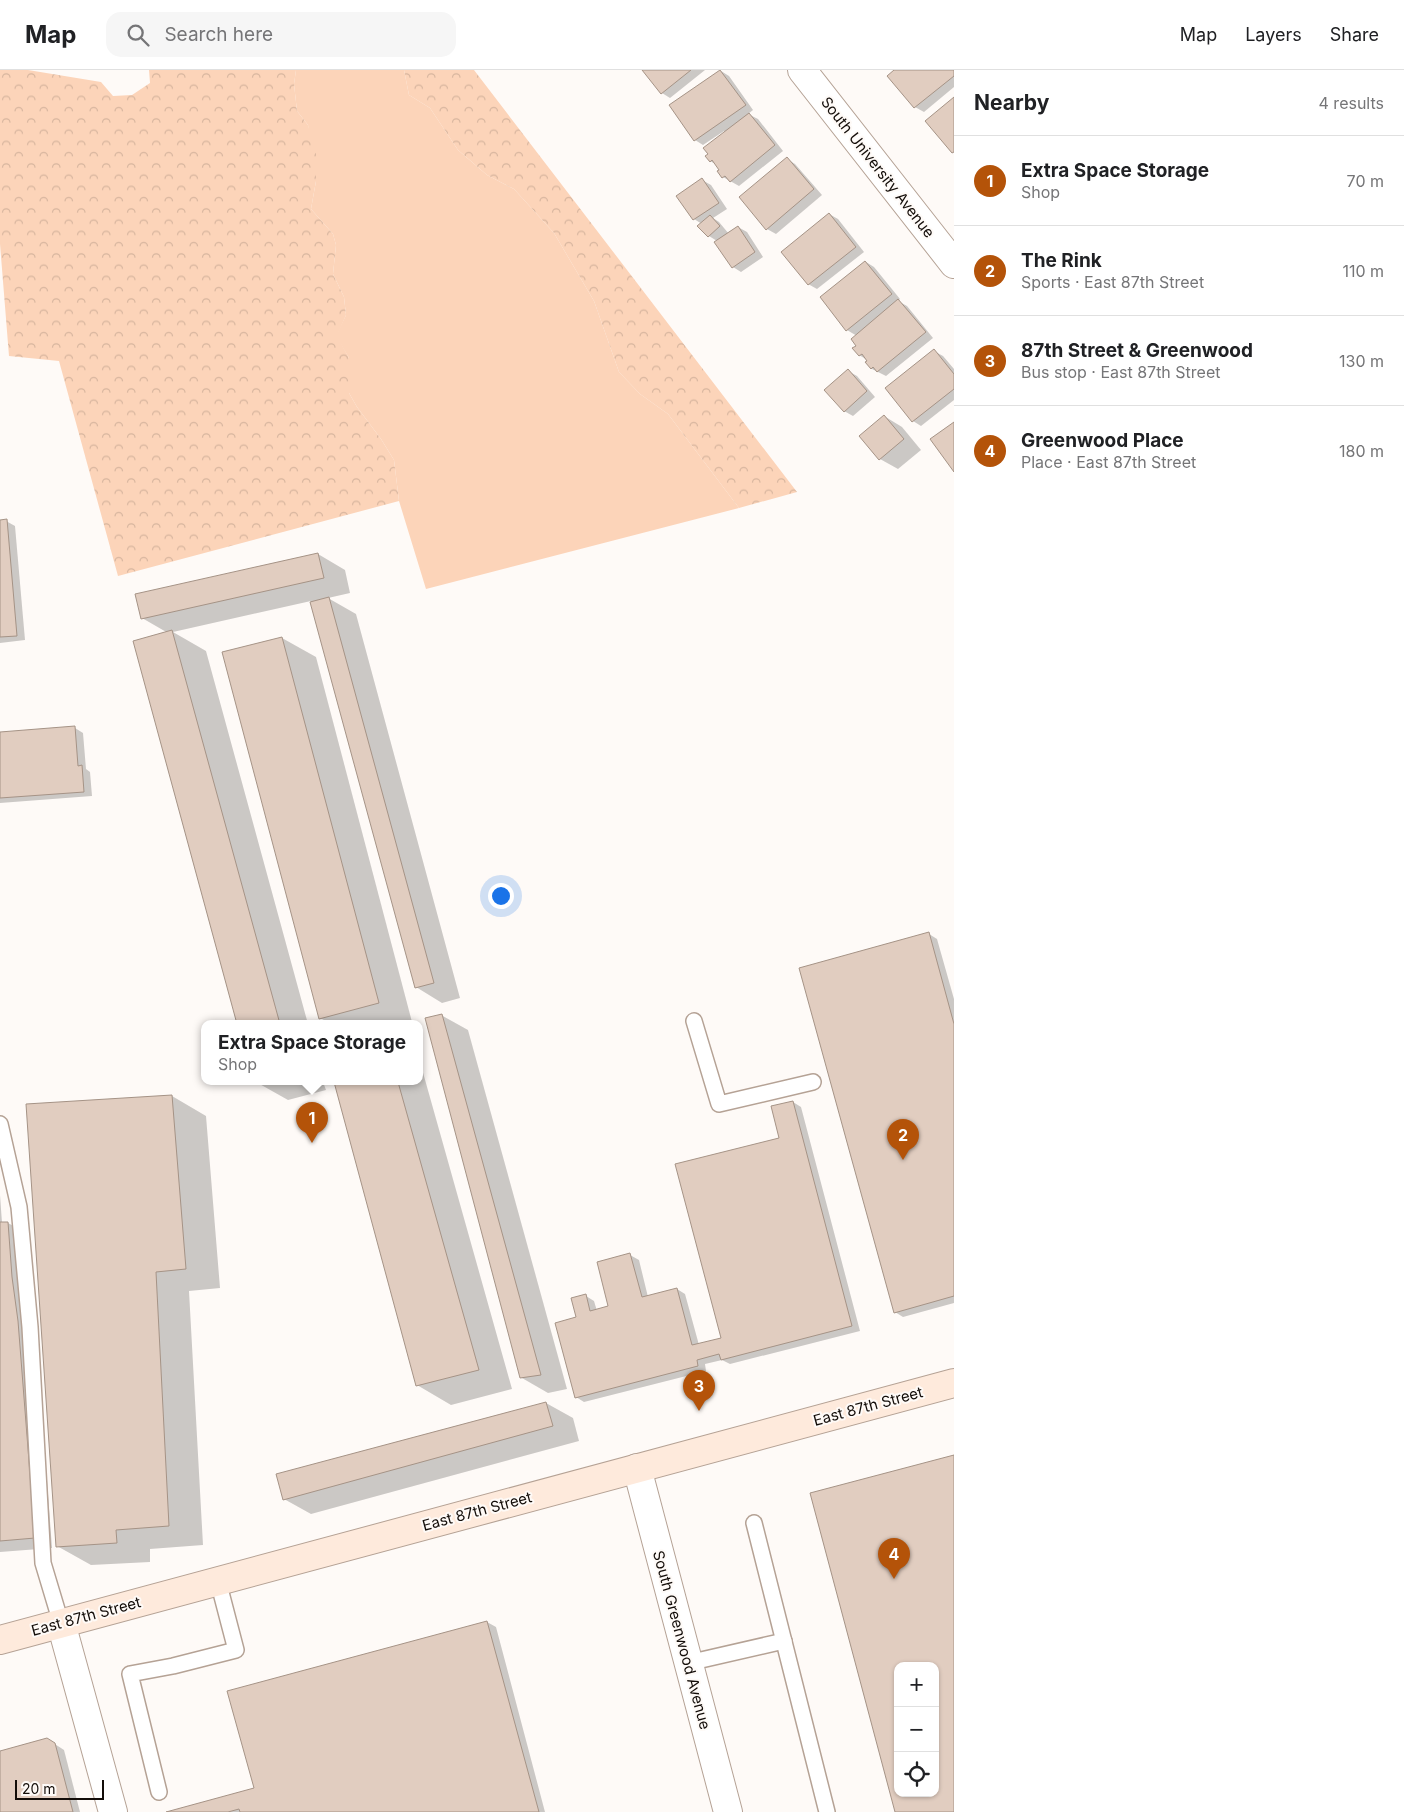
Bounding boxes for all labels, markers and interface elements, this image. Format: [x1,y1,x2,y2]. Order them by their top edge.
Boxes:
search box [106,12,456,57]
text: Map [25,20,76,49]
icon: search [124,21,152,49]
text: Search here [164,23,273,46]
text: Map [1180,24,1217,45]
text: Layers [1245,24,1302,45]
text: Share [1330,24,1379,45]
text: Nearby [974,90,1049,115]
street label: South University Avenue [817,93,939,241]
text: 4 results [1319,93,1384,113]
text: Extra Space Storage [1021,159,1209,182]
text: 1 [987,171,993,191]
text: 70 m [1347,171,1384,191]
text: Shop [1021,182,1060,202]
text: The Rink [1021,249,1102,272]
text: 2 [985,261,995,281]
text: 110 m [1342,261,1384,281]
text: Sports · East 87th Street [1021,272,1204,292]
text: 87th Street & Greenwood [1021,339,1253,362]
text: 3 [985,351,995,371]
text: 130 m [1339,351,1384,371]
text: Bus stop · East 87th Street [1021,362,1220,382]
text: Greenwood Place [1021,429,1184,452]
text: 4 [985,441,995,461]
text: 180 m [1339,441,1384,461]
text: Place · East 87th Street [1021,452,1196,472]
your location [488,883,514,909]
popup [201,1020,423,1085]
text: Extra Space Storage [218,1031,406,1054]
text: Shop [218,1054,257,1074]
pin: 1 [296,1102,328,1143]
pin: 2 [887,1119,919,1160]
pin: 3 [683,1370,715,1411]
street label: East 87th Street [811,1382,925,1430]
street label: East 87th Street [420,1487,534,1535]
pin: 4 [878,1538,910,1579]
street label: South Greenwood Avenue [649,1548,715,1732]
street label: East 87th Street [29,1592,143,1640]
map controls [894,1662,939,1797]
button: + [894,1662,939,1707]
button: − [894,1707,939,1752]
button: locate [894,1752,939,1797]
scale bar [15,1777,104,1800]
text: 20 m [22,1780,56,1797]

